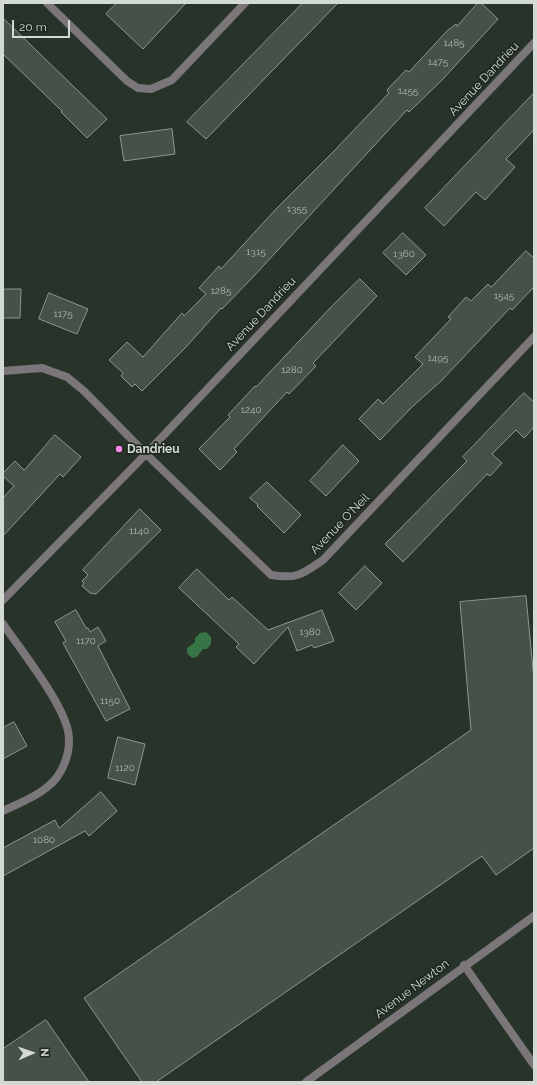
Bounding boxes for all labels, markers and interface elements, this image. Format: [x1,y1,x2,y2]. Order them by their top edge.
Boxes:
scale bar [14,12,72,38]
text: 20 m [19,20,47,34]
house number: 1485 [443,37,465,49]
street label: Avenue Dandrieu [446,39,522,119]
house number: 1475 [428,56,448,68]
house number: 1455 [398,85,418,97]
house number: 1355 [287,203,307,215]
house number: 1315 [246,246,266,258]
house number: 1360 [393,248,415,260]
street label: Avenue Dandrieu [223,274,299,354]
house number: 1285 [211,285,231,297]
house number: 1545 [494,290,514,302]
house number: 1175 [53,308,73,320]
house number: 1495 [427,352,449,364]
house number: 1280 [281,364,303,376]
house number: 1240 [240,404,262,416]
place label: Dandrieu [127,442,180,456]
marker: Dandrieu [114,444,124,454]
street label: Avenue O'Neil [308,491,372,557]
house number: 1140 [129,525,149,537]
house number: 1380 [299,626,321,638]
house number: 1170 [76,635,96,647]
house number: 1150 [100,695,120,707]
house number: 1120 [115,762,135,774]
house number: 1080 [33,834,55,846]
street label: Avenue Newton [372,956,452,1022]
north arrow [12,1033,52,1073]
text: N [38,1048,51,1057]

